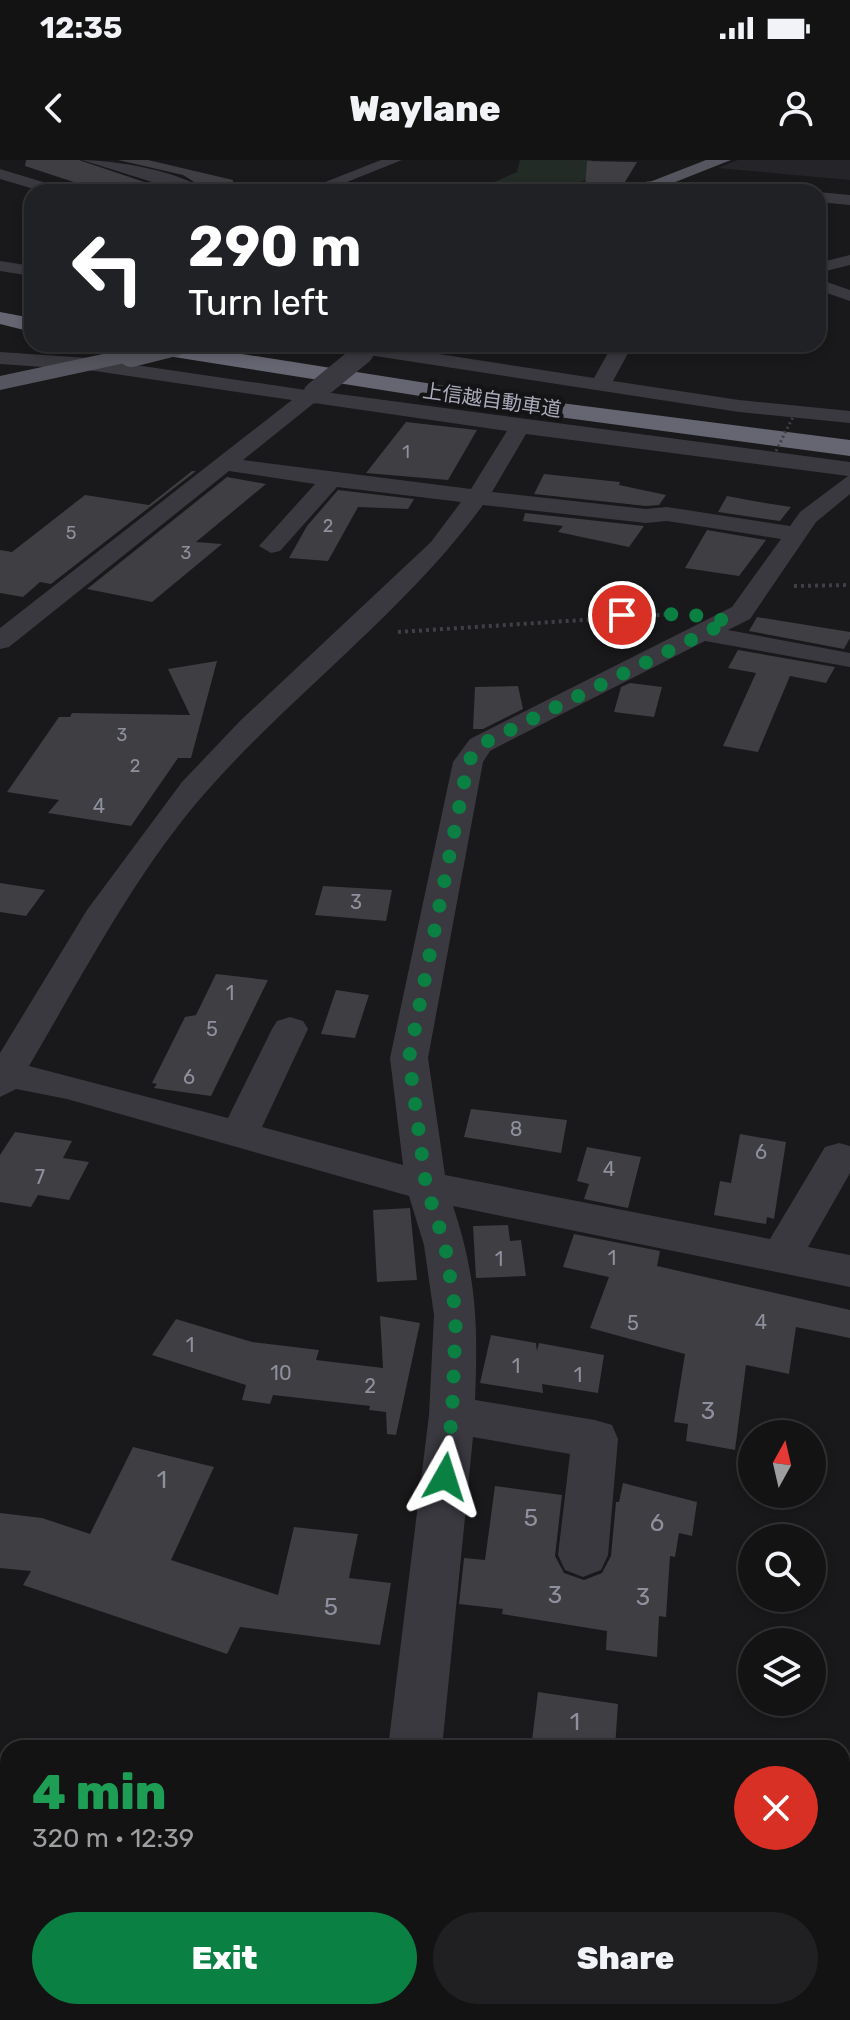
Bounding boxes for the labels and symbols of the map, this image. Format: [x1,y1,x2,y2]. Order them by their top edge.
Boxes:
street label: 上信越自動車道 [421,378,563,422]
house number: 1 [402,441,410,463]
house number: 2 [323,515,333,537]
house number: 5 [66,522,76,544]
house number: 3 [181,542,191,564]
pin [588,581,656,649]
house number: 3 [117,724,127,746]
house number: 2 [130,755,140,777]
house number: 4 [93,794,105,818]
house number: 3 [350,890,362,914]
house number: 1 [226,981,234,1005]
house number: 5 [206,1017,218,1041]
house number: 6 [183,1065,195,1089]
house number: 8 [510,1117,522,1141]
house number: 6 [755,1140,767,1164]
house number: 4 [603,1157,615,1181]
house number: 7 [35,1165,45,1189]
house number: 1 [608,1246,616,1270]
house number: 1 [495,1247,503,1271]
house number: 4 [755,1310,767,1334]
house number: 5 [627,1311,639,1335]
house number: 1 [186,1333,194,1357]
house number: 1 [512,1354,520,1378]
house number: 10 [270,1361,292,1385]
house number: 1 [574,1363,582,1387]
house number: 2 [364,1374,376,1398]
house number: 3 [701,1397,715,1425]
north arrow [738,1420,826,1508]
position arrow [403,1435,487,1519]
house number: 1 [157,1466,167,1494]
house number: 5 [524,1504,538,1532]
house number: 6 [650,1509,664,1537]
house number: 3 [548,1581,562,1609]
house number: 3 [636,1583,650,1611]
house number: 5 [324,1593,338,1621]
house number: 1 [570,1708,580,1736]

